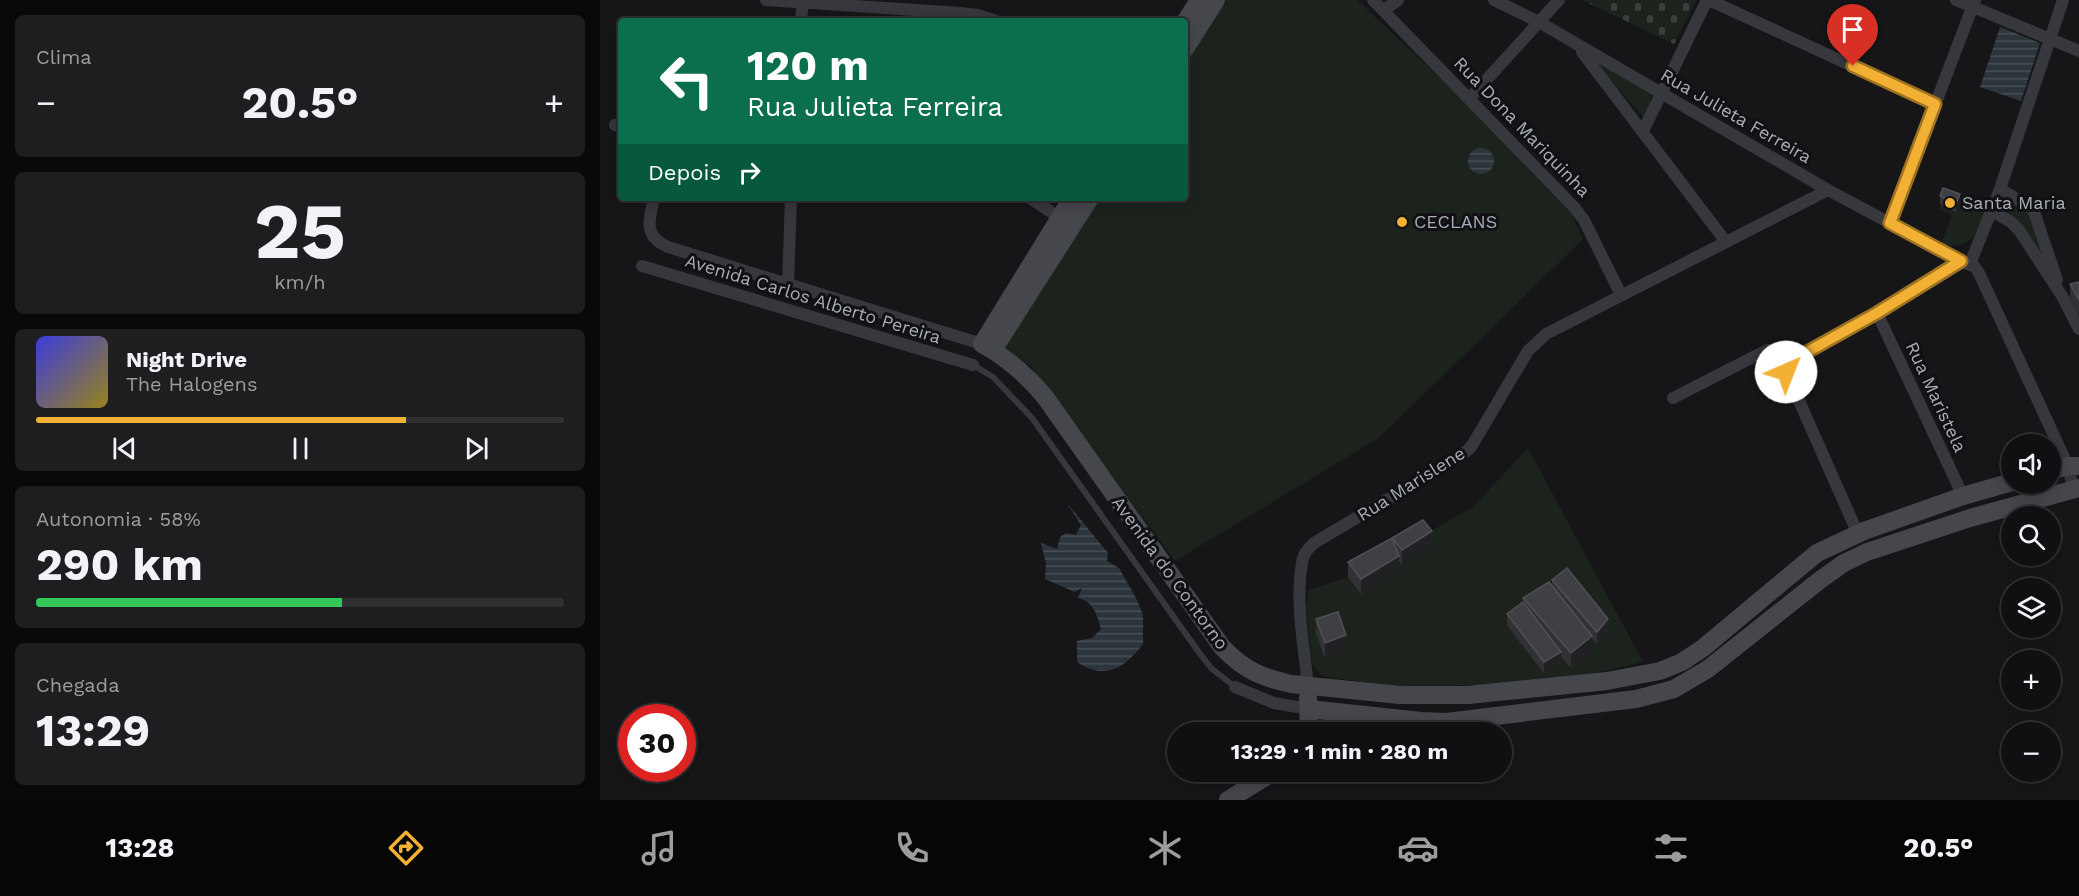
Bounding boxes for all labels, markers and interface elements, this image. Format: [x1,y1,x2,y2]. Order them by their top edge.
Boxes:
pin [1827,4,1878,66]
icon: arrive [1836,13,1869,46]
text: 120 m [747,41,869,90]
icon: left [648,42,726,120]
text: Clima [36,45,92,69]
street label: Rua Dona Mariquinha [1450,52,1595,201]
street label: Rua Julieta Ferreira [1657,64,1815,167]
text: 20.5° [242,76,358,129]
text: − [36,83,56,122]
text: + [544,83,564,122]
text: Rua Julieta Ferreira [747,91,1003,123]
icon: right [733,156,766,189]
text: Depois [648,160,721,185]
text: 25 [254,185,346,277]
place label: Santa Maria [1962,192,2066,213]
marker: Santa Maria [1943,196,1957,210]
place label: CECLANS [1414,211,1497,232]
marker: CECLANS [1395,215,1409,229]
street label: Avenida Carlos Alberto Pereira [683,250,944,347]
text: km/h [274,270,326,294]
street label: Rua Maristela [1902,338,1971,455]
position arrow [1754,340,1818,404]
text: Night Drive [126,347,247,372]
text: The Halogens [126,372,258,396]
icon: previous [108,432,141,465]
icon: pause [284,432,317,465]
icon: next [460,432,493,465]
map controls [2001,434,2061,782]
button: sound [2001,434,2061,494]
street label: Rua Marislene [1353,442,1469,525]
street label: Avenida do Contorno [1108,492,1233,653]
button: search [2001,506,2061,566]
text: Autonomia · 58% [36,507,201,531]
text: 290 km [36,538,203,591]
button: layers [2001,578,2061,638]
button: + [2001,650,2061,710]
text: Chegada [36,673,119,697]
text: 13:29 [36,704,150,757]
speed limit sign: 30 [618,704,696,782]
button: − [2001,722,2061,782]
text: 13:29 · 1 min · 280 m [1231,739,1448,764]
icon: directions [385,827,427,869]
icon: music [638,827,680,869]
icon: phone [891,827,933,869]
icon: climate [1144,827,1186,869]
icon: car [1397,827,1439,869]
icon: filters [1650,827,1692,869]
text: 13:28 [106,832,174,864]
text: 20.5° [1903,832,1974,864]

